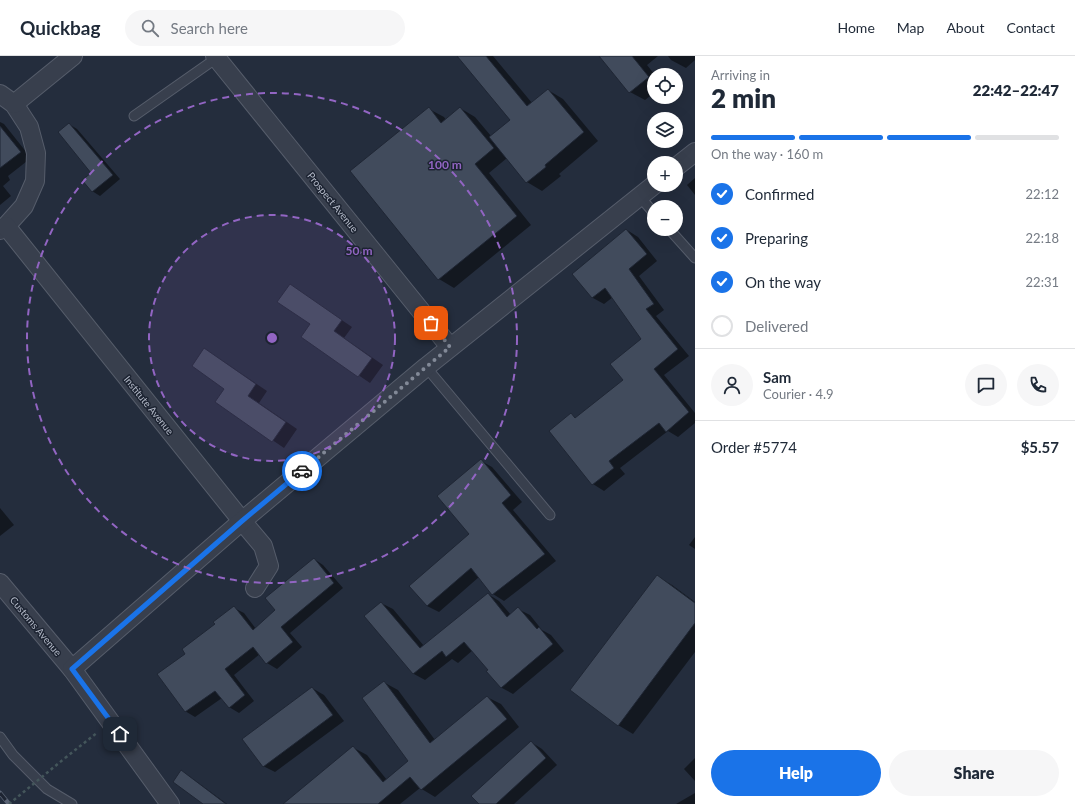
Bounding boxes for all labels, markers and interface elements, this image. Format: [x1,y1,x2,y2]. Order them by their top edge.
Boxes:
search box [125,10,405,46]
text: Quickbag [20,16,101,39]
icon: search [139,17,161,39]
text: Search here [171,19,248,37]
text: Home [837,19,875,36]
text: Map [897,19,924,36]
text: About [946,19,984,36]
text: Contact [1006,19,1055,36]
text: Arriving in [711,67,770,83]
map controls [647,68,683,236]
button: locate [647,68,683,104]
text: 22:42–22:47 [973,81,1059,99]
text: 2 min [711,82,776,114]
button: layers [647,112,683,148]
text: On the way · 160 m [711,146,823,162]
button: + [647,156,683,192]
text: 100 m [428,157,462,172]
street label: Prospect Avenue [305,170,361,234]
icon: check [711,183,733,205]
text: Confirmed [745,185,814,203]
text: 22:12 [1026,186,1059,202]
button: − [647,200,683,236]
icon: check [711,227,733,249]
text: Preparing [745,229,808,247]
text: 22:18 [1026,230,1059,246]
text: 50 m [346,243,372,258]
icon: check [711,271,733,293]
text: On the way [745,273,821,291]
text: 22:31 [1026,274,1059,290]
pin [414,306,448,340]
icon: bag [420,312,442,334]
text: Delivered [745,317,808,335]
centre of rings [265,331,279,345]
button: person [711,364,753,406]
button: chat [965,364,1007,406]
button: phone [1017,364,1059,406]
text: Sam [763,368,791,386]
street label: Institute Avenue [122,373,176,437]
text: Courier · 4.9 [763,386,834,402]
text: Order #5774 [711,438,797,456]
text: $5.57 [1021,438,1059,456]
courier [282,451,322,491]
icon: car [291,460,313,482]
street label: Customs Avenue [8,594,64,658]
pin [103,717,137,751]
icon: home [109,723,131,745]
button: Help [711,750,881,796]
button: Share [889,750,1059,796]

